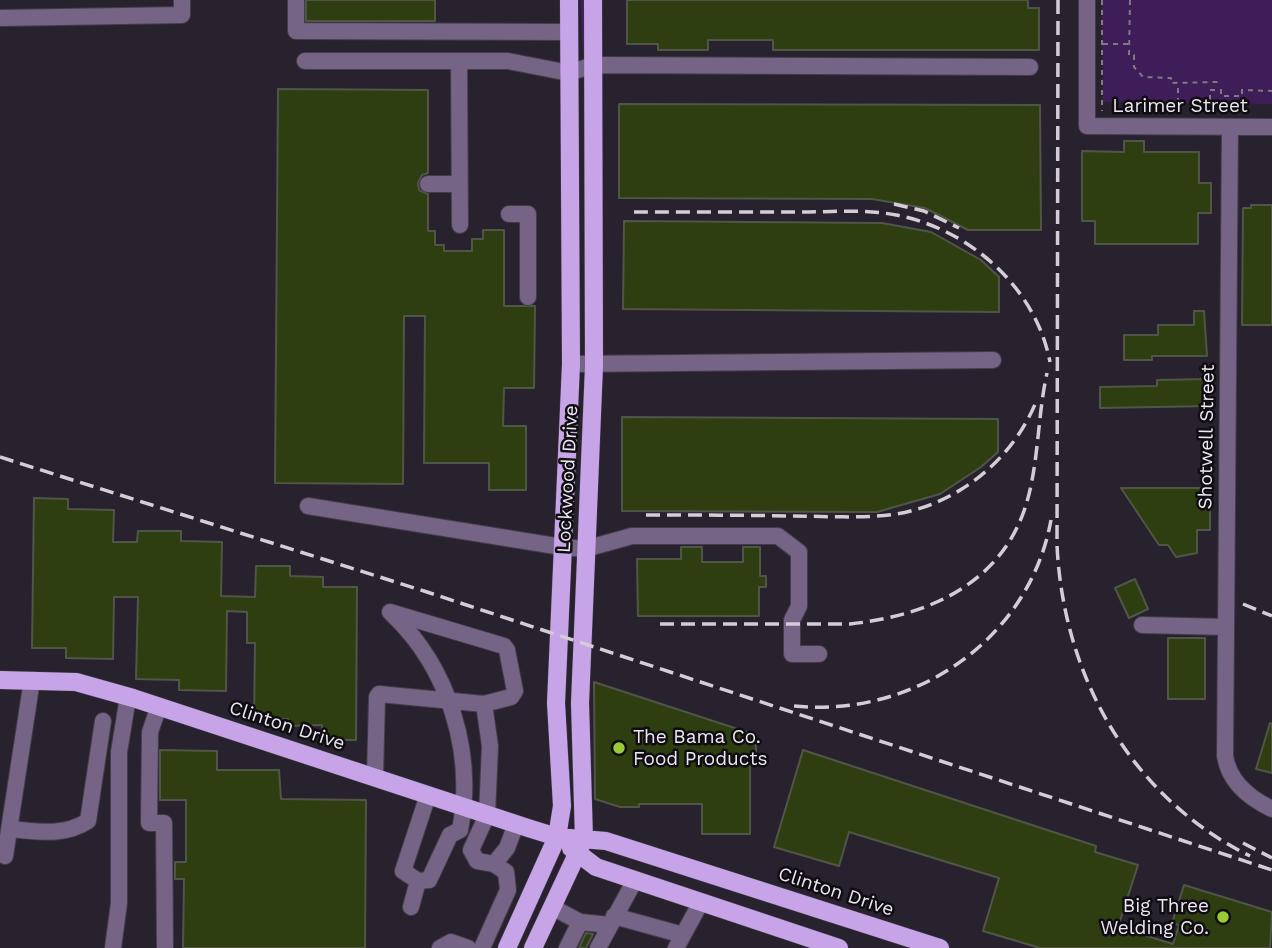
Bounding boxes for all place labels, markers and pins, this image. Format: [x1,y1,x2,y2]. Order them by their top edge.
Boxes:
place label: The Bama Co. Food Products [633,726,767,770]
marker: The Bama Co. Food Products [611,740,627,756]
place label: Big Three Welding Co. [1100,895,1209,939]
marker: Big Three Welding Co. [1215,909,1231,925]

